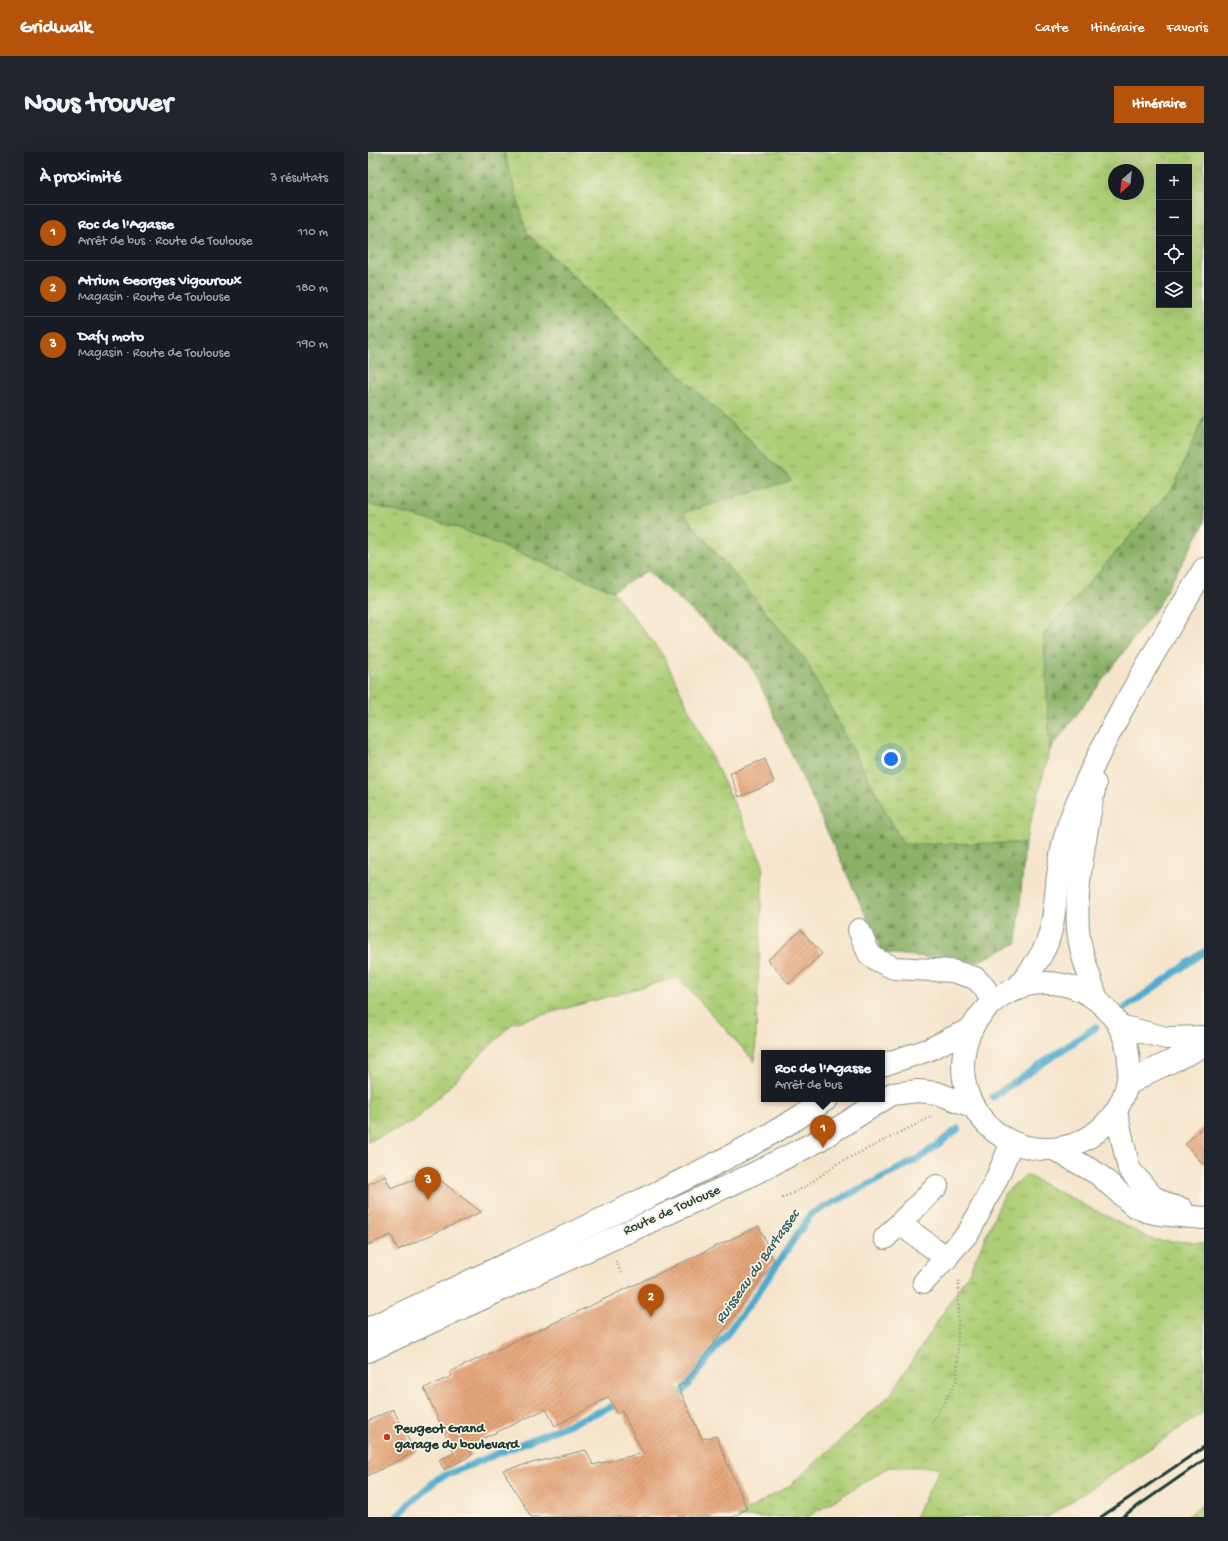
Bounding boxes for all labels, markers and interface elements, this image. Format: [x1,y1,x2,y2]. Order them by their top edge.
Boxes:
text: Gridwalk [20,17,92,40]
text: Carte [1035,20,1069,37]
text: Itinéraire [1091,20,1144,37]
text: Favoris [1166,20,1208,37]
button: Itinéraire [1114,86,1204,123]
text: Nous trouver [24,88,173,121]
north arrow [1108,164,1144,200]
map controls [1156,164,1192,308]
button: + [1156,164,1192,200]
text: À proximité [40,168,121,188]
text: 3 résultats [270,171,328,186]
button: − [1156,200,1192,236]
text: Roc de l'Agasse [78,216,174,234]
text: 1 [50,225,56,240]
text: 110 m [298,225,328,240]
text: Arrêt de bus · Route de Toulouse [78,234,253,249]
button: locate [1156,236,1192,272]
text: Atrium Georges Vigouroux [78,272,241,290]
button: layers [1156,272,1192,308]
text: 2 [50,281,56,296]
text: 180 m [296,281,328,296]
text: Magasin · Route de Toulouse [78,290,230,305]
text: Dafy moto [78,328,144,346]
text: 3 [50,337,56,352]
text: 190 m [297,337,328,352]
text: Magasin · Route de Toulouse [78,346,230,361]
your location [881,749,901,769]
popup [761,1050,885,1102]
text: Roc de l'Agasse [775,1060,871,1078]
text: Arrêt de bus [775,1078,842,1093]
pin: 1 [810,1115,836,1148]
pin: 3 [415,1167,441,1200]
street label: Route de Toulouse [621,1182,724,1240]
water label: Ruisseau du Bartassec [712,1205,805,1327]
pin: 2 [638,1284,664,1317]
place label: Peugeot Grand garage du boulevard [394,1421,520,1454]
marker: Peugeot Grand garage du boulevard [382,1432,392,1442]

